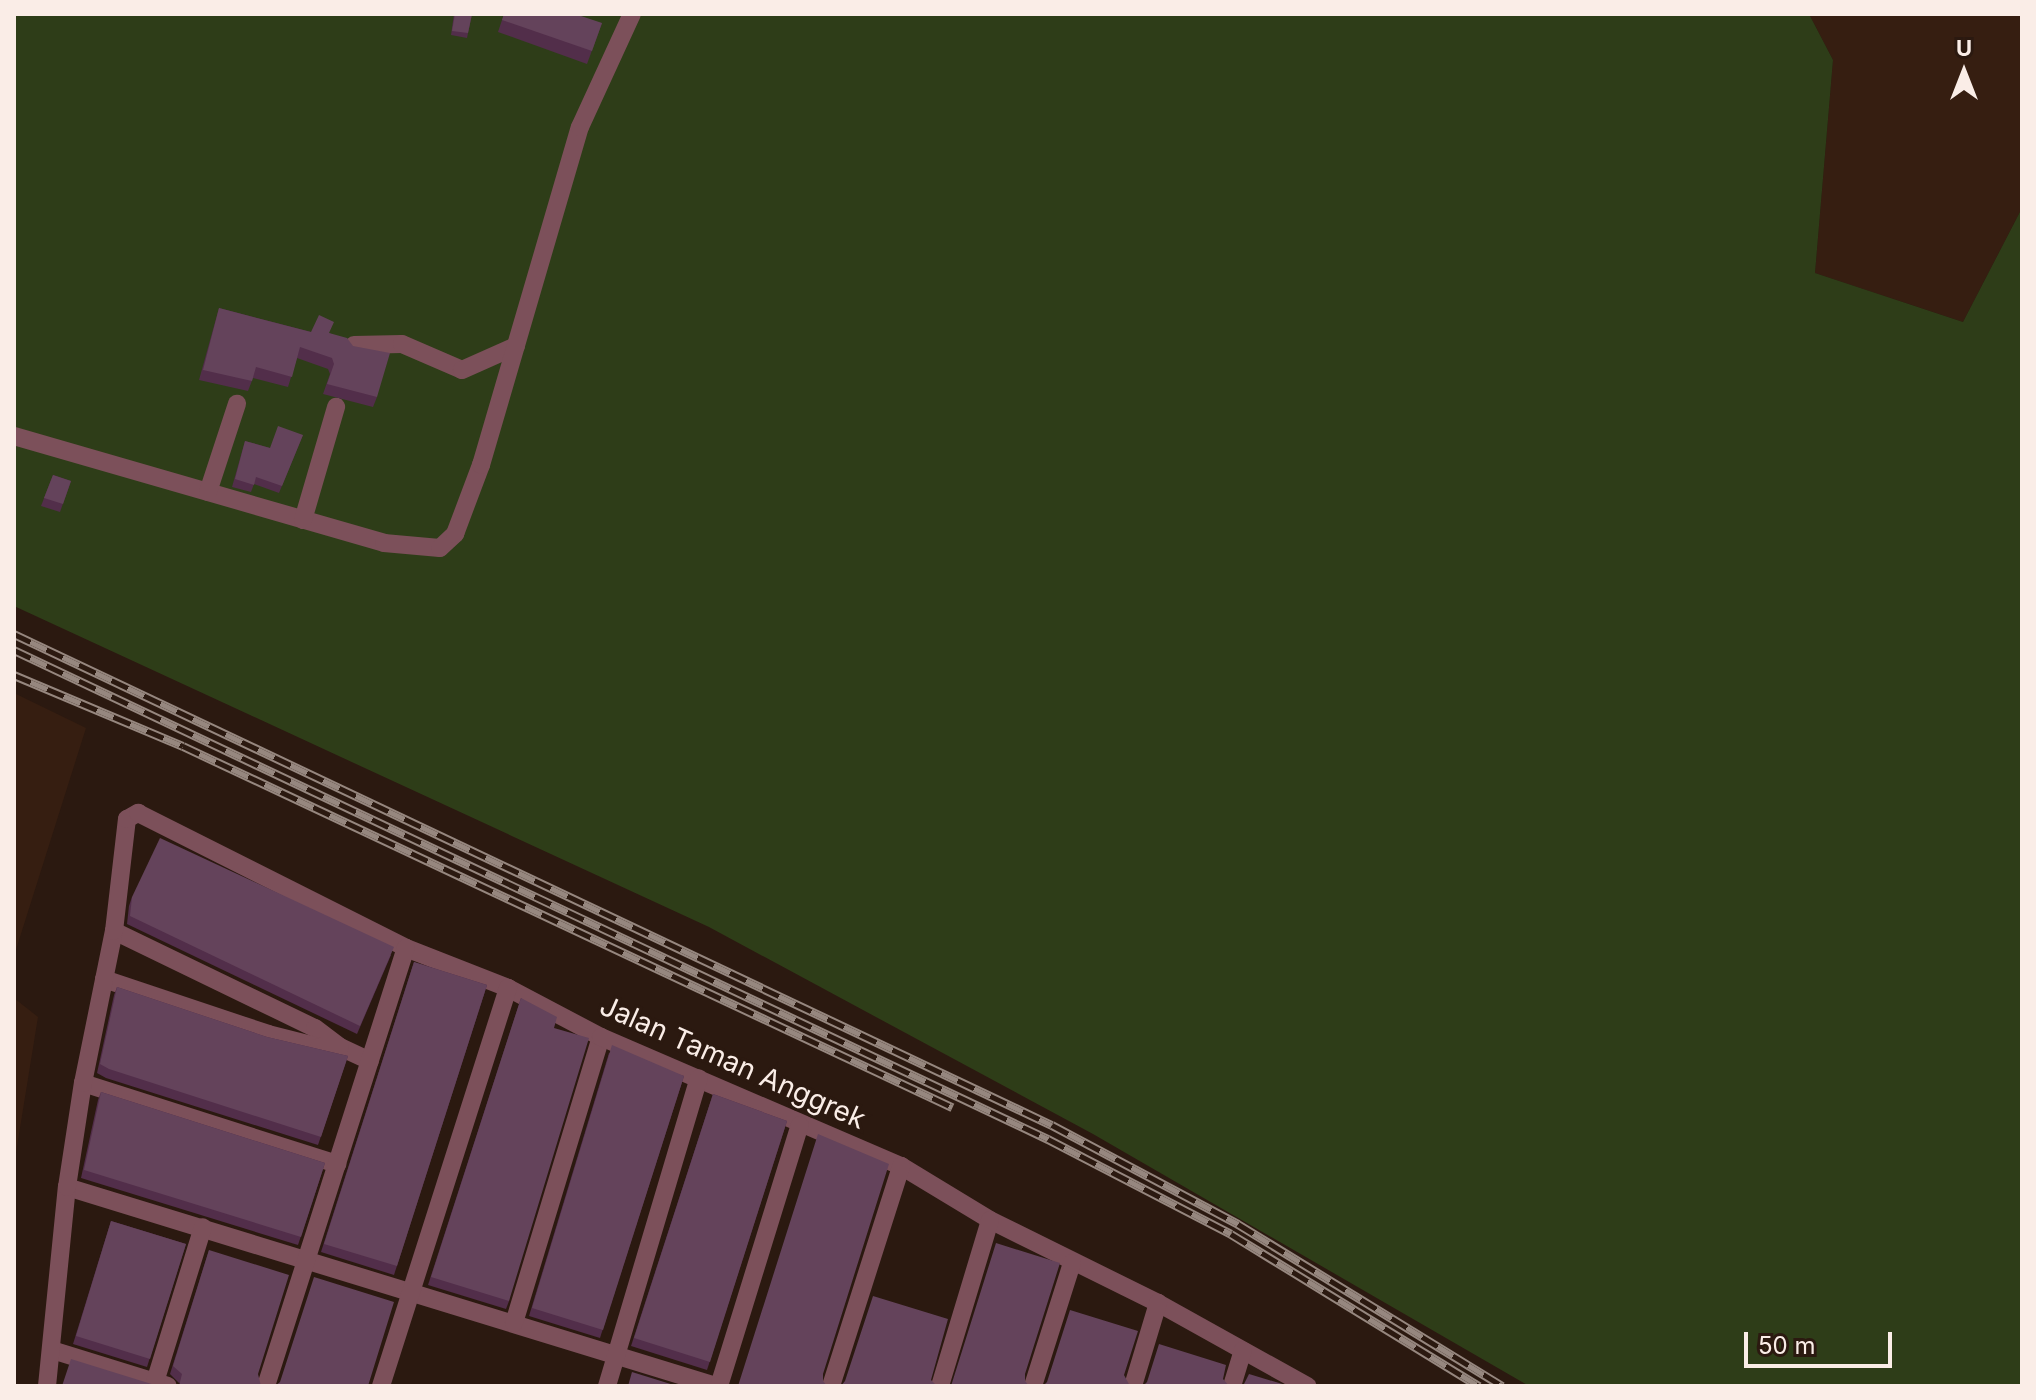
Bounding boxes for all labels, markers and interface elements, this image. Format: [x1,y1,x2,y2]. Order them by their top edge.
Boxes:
north arrow [1924,32,2004,112]
text: U [1956,35,1972,61]
street label: Jalan Taman Anggrek [595,988,871,1136]
scale bar [1748,1316,1896,1366]
text: 50 m [1758,1331,1816,1360]

